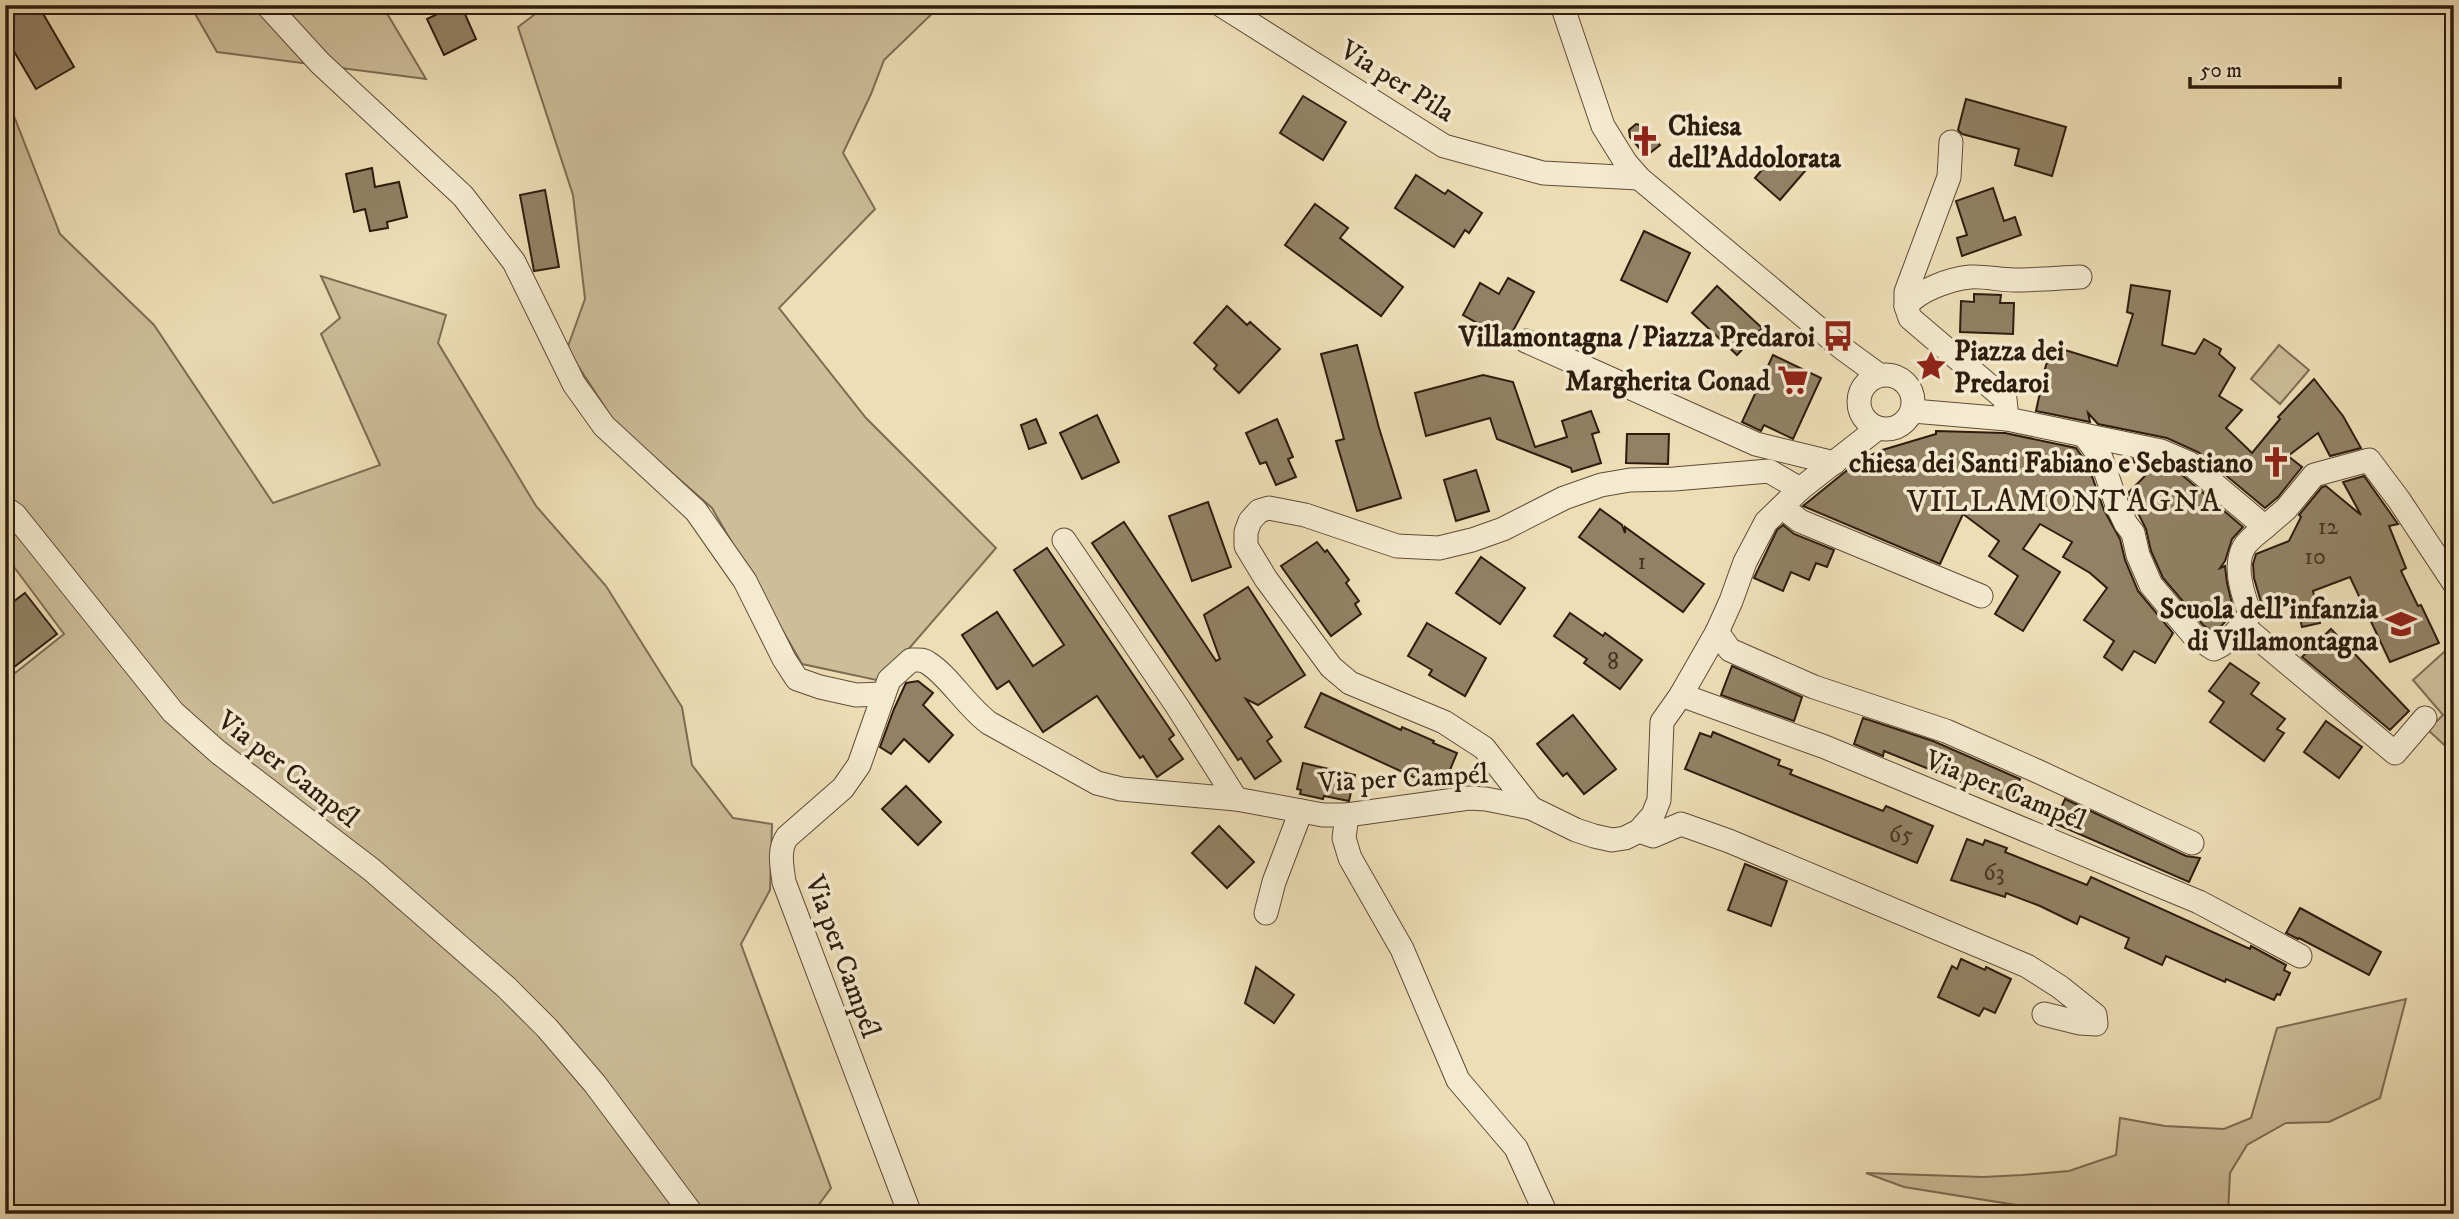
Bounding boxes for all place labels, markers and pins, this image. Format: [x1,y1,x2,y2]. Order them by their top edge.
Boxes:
place label: Chiesa dell'Addolorata [1668,109,1842,176]
church icon: Chiesa dell'Addolorata [1628,124,1662,158]
bus stop icon: Villamontagna / Piazza Predaroi [1821,319,1855,353]
place label: Villamontagna / Piazza Predaroi [1458,320,1815,355]
place label: Piazza dei Predaroi [1954,334,2064,401]
place icon: Piazza dei Predaroi [1914,349,1948,383]
supermarket icon: Margherita Conad [1776,363,1810,397]
place label: Margherita Conad [1565,364,1771,399]
church icon: chiesa dei Santi Fabiano e Sebastiano [2259,445,2293,479]
place label: chiesa dei Santi Fabiano e Sebastiano [1849,446,2253,481]
place label: Scuola dell'infanzia di Villamontagna [2160,592,2379,659]
school or university icon: Scuola dell'infanzia di Villamontagna [2384,607,2418,641]

